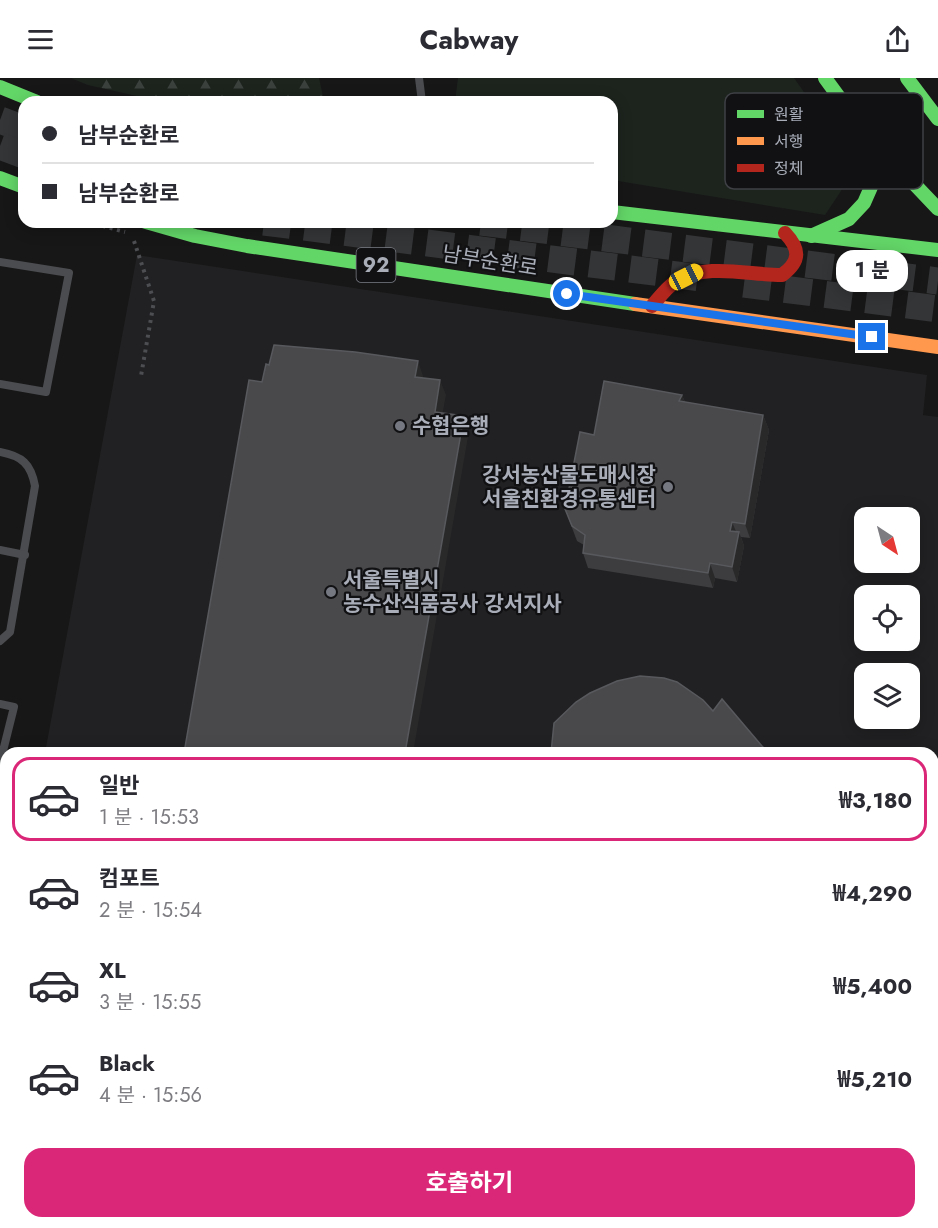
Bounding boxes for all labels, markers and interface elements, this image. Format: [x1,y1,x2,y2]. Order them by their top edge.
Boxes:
text: Cabway [420,20,518,59]
icon: menu [24,23,57,56]
icon: share [881,23,914,56]
legend [725,93,923,189]
text: 원활 [774,103,804,126]
text: 남부순환로 [78,119,179,151]
text: 서행 [774,130,803,153]
text: 정체 [774,157,803,180]
text: 남부순환로 [78,177,179,209]
street label: 남부순환로 [440,239,540,283]
road number: 92 [356,248,395,282]
callout: 1 분 [836,250,908,292]
text: 1 분 [855,256,889,285]
car [666,261,706,293]
route start [553,280,580,307]
route end [858,323,885,350]
place label: 수협은행 [412,411,489,441]
marker: 수협은행 [393,419,407,433]
place label: 강서농산물도매시장 서울친환경유통센터 [482,460,656,514]
marker: 강서농산물도매시장 서울친환경유통센터 [661,480,675,494]
north arrow [854,507,920,573]
map controls [854,507,920,729]
place label: 서울특별시 농수산식품공사 강서지사 [343,565,562,619]
marker: 서울특별시 농수산식품공사 강서지사 [324,585,338,599]
button: locate [854,585,920,651]
button: layers [854,663,920,729]
text: 일반 [99,769,139,801]
icon: car [27,772,81,826]
text: ₩3,180 [839,784,912,816]
text: 1 분 · 15:53 [99,803,199,832]
text: 컴포트 [99,862,160,894]
icon: car [27,865,81,919]
text: ₩4,290 [833,877,912,909]
text: 2 분 · 15:54 [99,896,202,925]
text: XL [99,954,126,986]
icon: car [27,958,81,1012]
text: ₩5,400 [833,970,912,1002]
text: 3 분 · 15:55 [99,988,201,1017]
text: Black [99,1047,155,1079]
icon: car [27,1051,81,1105]
text: ₩5,210 [838,1063,912,1095]
text: 4 분 · 15:56 [99,1081,202,1110]
button: 호출하기 [24,1148,915,1217]

